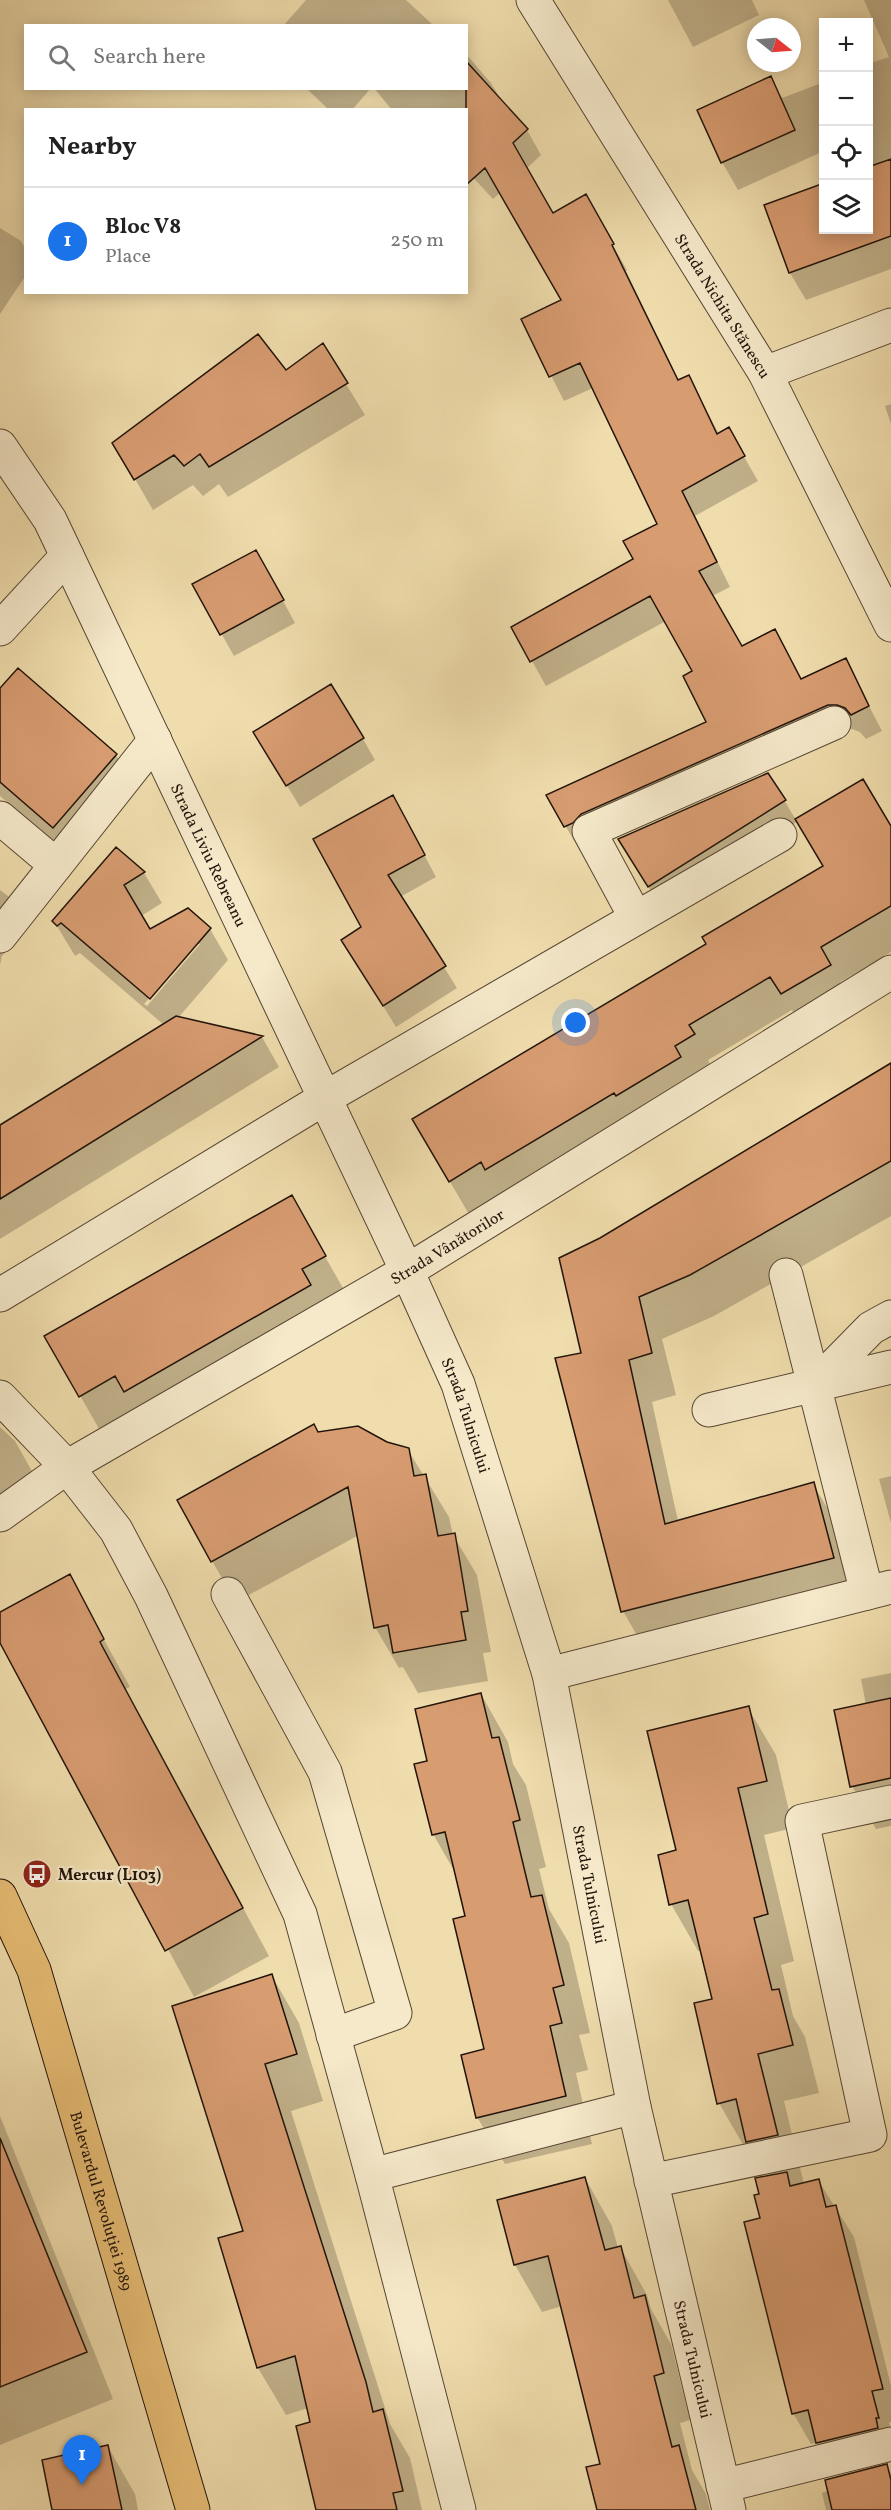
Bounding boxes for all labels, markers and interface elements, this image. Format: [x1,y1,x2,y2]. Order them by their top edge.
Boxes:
north arrow [747,18,801,72]
map controls [819,18,873,234]
button: + [819,18,873,72]
search box [24,24,468,90]
icon: search [45,41,78,74]
text: Search here [93,42,206,73]
button: − [819,72,873,126]
button: locate [819,126,873,180]
text: Nearby [48,129,137,165]
button: layers [819,180,873,234]
text: Bloc V8 [105,212,181,243]
text: 1 [63,227,72,255]
text: 250 m [390,227,444,255]
street label: Strada Nichita Stănescu [668,230,775,383]
text: Place [105,243,151,271]
street label: Strada Liviu Rebreanu [164,780,251,931]
your location [561,1008,590,1037]
street label: Strada Vânătorilor [387,1204,509,1291]
street label: Strada Tulnicului [435,1355,494,1476]
street label: Strada Tulnicului [566,1823,611,1946]
bus stop icon: Mercur (L103) [21,1858,53,1890]
place label: Mercur (L103) [58,1865,161,1887]
street label: Bulevardul Revoluției 1989 [63,2109,137,2294]
street label: Strada Tulnicului [667,2298,716,2421]
pin: 1 [62,2436,101,2485]

